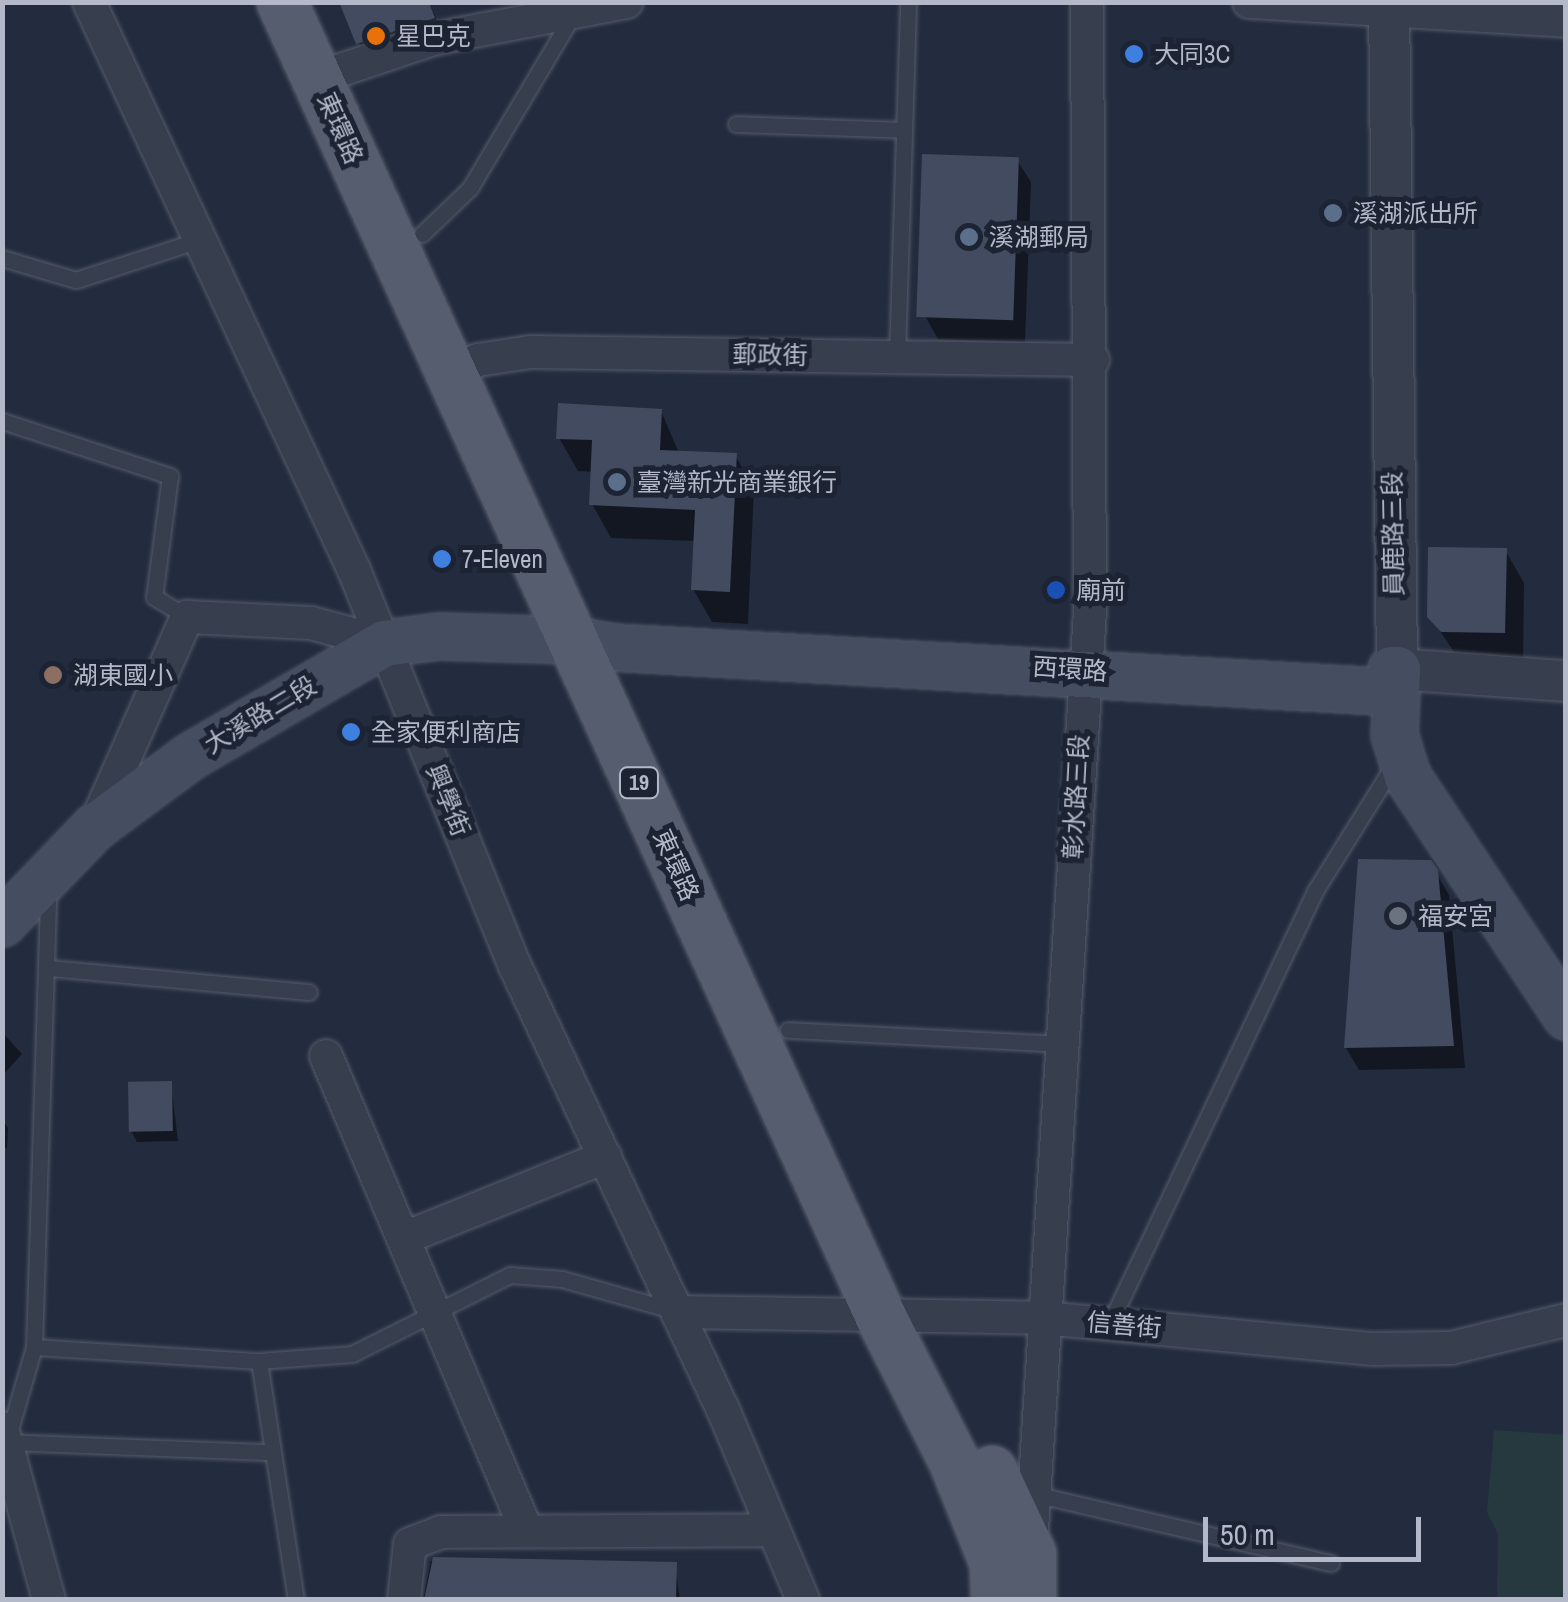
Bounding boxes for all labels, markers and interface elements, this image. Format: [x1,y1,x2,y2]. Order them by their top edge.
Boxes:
place label: 星巴克 [396,21,471,51]
marker: 星巴克 [365,25,387,47]
place label: 大同3C [1154,39,1230,69]
marker: 大同3C [1123,43,1145,65]
street label: 東環路 [311,88,369,168]
place label: 溪湖派出所 [1353,198,1478,228]
marker: 溪湖派出所 [1322,202,1344,224]
place label: 溪湖郵局 [989,222,1089,252]
marker: 溪湖郵局 [958,226,980,248]
street label: 郵政街 [732,339,808,371]
place label: 臺灣新光商業銀行 [637,467,837,497]
marker: 臺灣新光商業銀行 [606,471,628,493]
street label: 員鹿路三段 [1377,471,1409,597]
place label: 7-Eleven [462,544,543,574]
marker: 7-Eleven [431,548,453,570]
place label: 廟前 [1076,575,1126,605]
marker: 廟前 [1045,579,1067,601]
street label: 西環路 [1032,651,1108,687]
place label: 湖東國小 [73,660,173,690]
marker: 湖東國小 [42,664,64,686]
street label: 大溪路二段 [199,670,321,760]
place label: 全家便利商店 [371,717,521,747]
marker: 全家便利商店 [340,721,362,743]
street label: 彰水路三段 [1058,734,1094,860]
street label: 興學街 [420,760,476,840]
road number: 19 [616,766,662,800]
street label: 東環路 [647,825,705,905]
place label: 福安宮 [1418,901,1493,931]
marker: 福安宮 [1387,905,1409,927]
street label: 信善街 [1085,1307,1163,1343]
scale bar [1208,1497,1426,1559]
text: 50 m [1220,1514,1275,1554]

